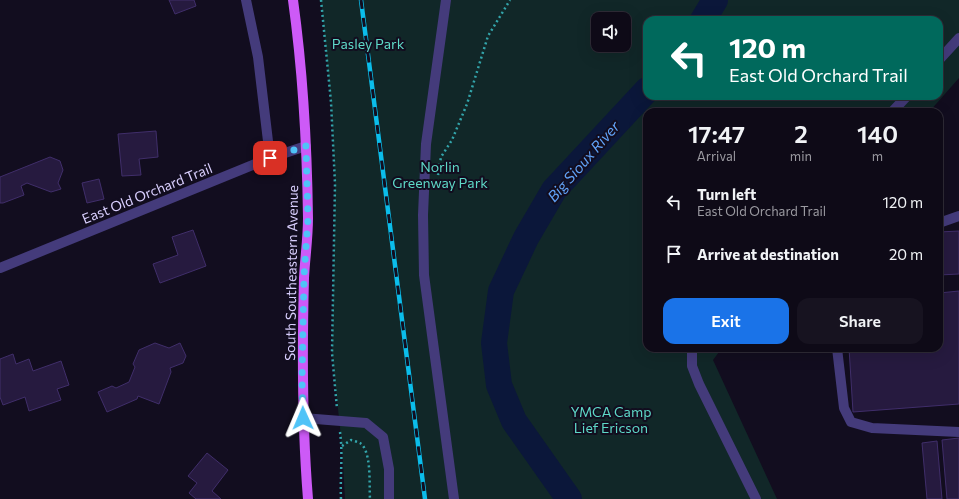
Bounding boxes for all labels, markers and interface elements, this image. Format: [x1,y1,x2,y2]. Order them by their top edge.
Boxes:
map controls [591,12,631,52]
button: sound [591,12,631,52]
text: 120 m [729,30,806,64]
icon: left [663,32,715,84]
park label: Pasley Park [332,35,405,52]
text: East Old Orchard Trail [729,64,908,86]
water label: Big Sioux River [543,116,623,205]
text: 17:47 [688,119,745,148]
text: 2 [794,119,808,148]
text: 140 [857,119,898,148]
pin [253,141,287,175]
icon: arrive [259,147,281,169]
text: Arrival [697,148,736,164]
text: min [790,148,812,164]
text: m [872,148,883,164]
park label: Norlin Greenway Park [392,158,488,191]
street label: East Old Orchard Trail [79,159,215,227]
street label: South Southeastern Avenue [281,185,301,361]
text: Turn left [697,185,756,203]
icon: left [663,191,685,213]
text: 120 m [883,193,923,211]
text: East Old Orchard Trail [697,203,826,219]
icon: arrive [663,243,685,265]
text: Arrive at destination [697,245,839,263]
text: 20 m [889,245,923,263]
button: Exit [663,298,789,344]
button: Share [797,298,923,344]
position arrow [282,397,324,439]
park label: YMCA Camp Lief Ericson [571,403,651,436]

